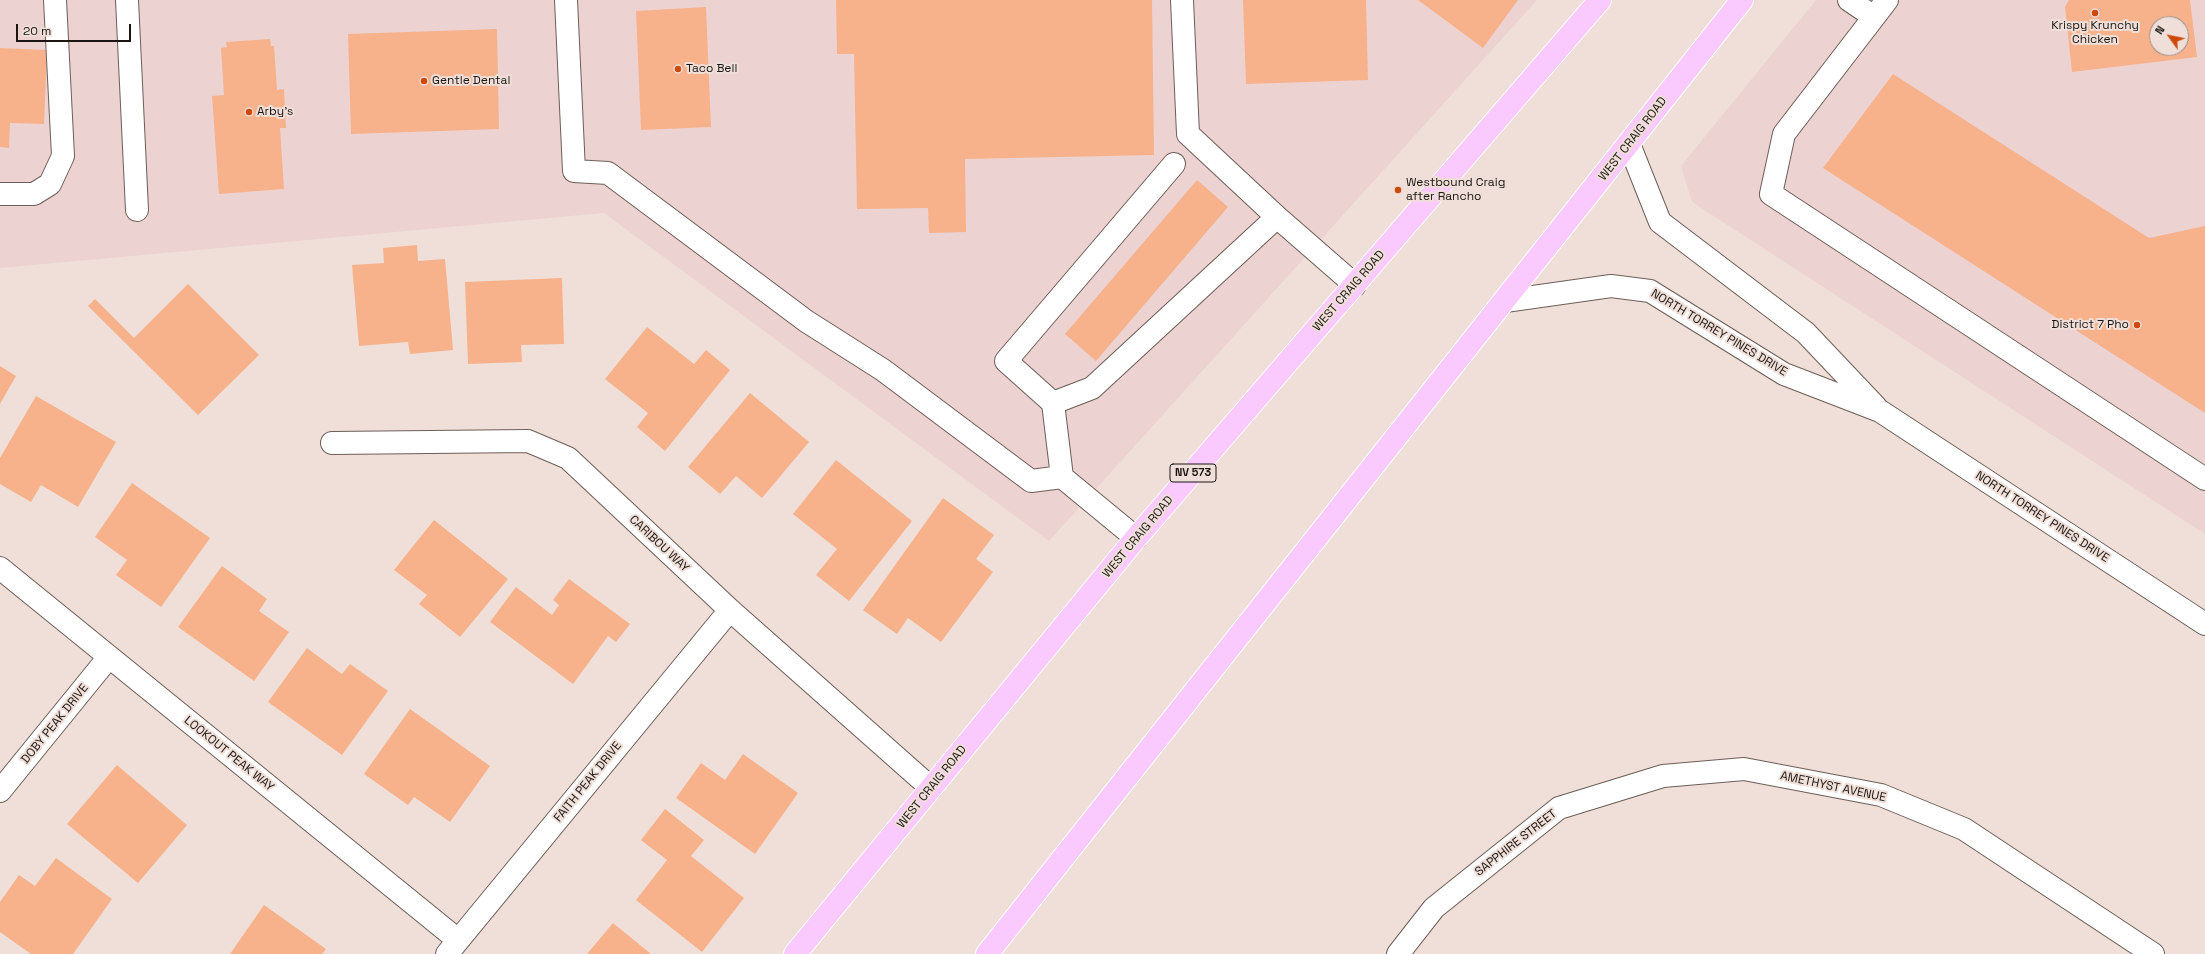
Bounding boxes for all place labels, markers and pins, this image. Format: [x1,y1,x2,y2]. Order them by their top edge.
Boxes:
marker: Krispy Krunchy Chicken [2090,8,2100,18]
place label: Krispy Krunchy Chicken [2051,19,2139,47]
place label: Taco Bell [686,62,737,76]
marker: Taco Bell [673,64,683,74]
place label: Gentle Dental [432,74,510,88]
marker: Gentle Dental [419,76,429,86]
place label: Arby's [257,105,293,119]
marker: Arby's [244,107,254,117]
place label: Westbound Craig after Rancho [1406,176,1505,204]
marker: Westbound Craig after Rancho [1393,185,1403,195]
place label: District 7 Pho [2052,318,2129,332]
marker: District 7 Pho [2132,320,2142,330]

